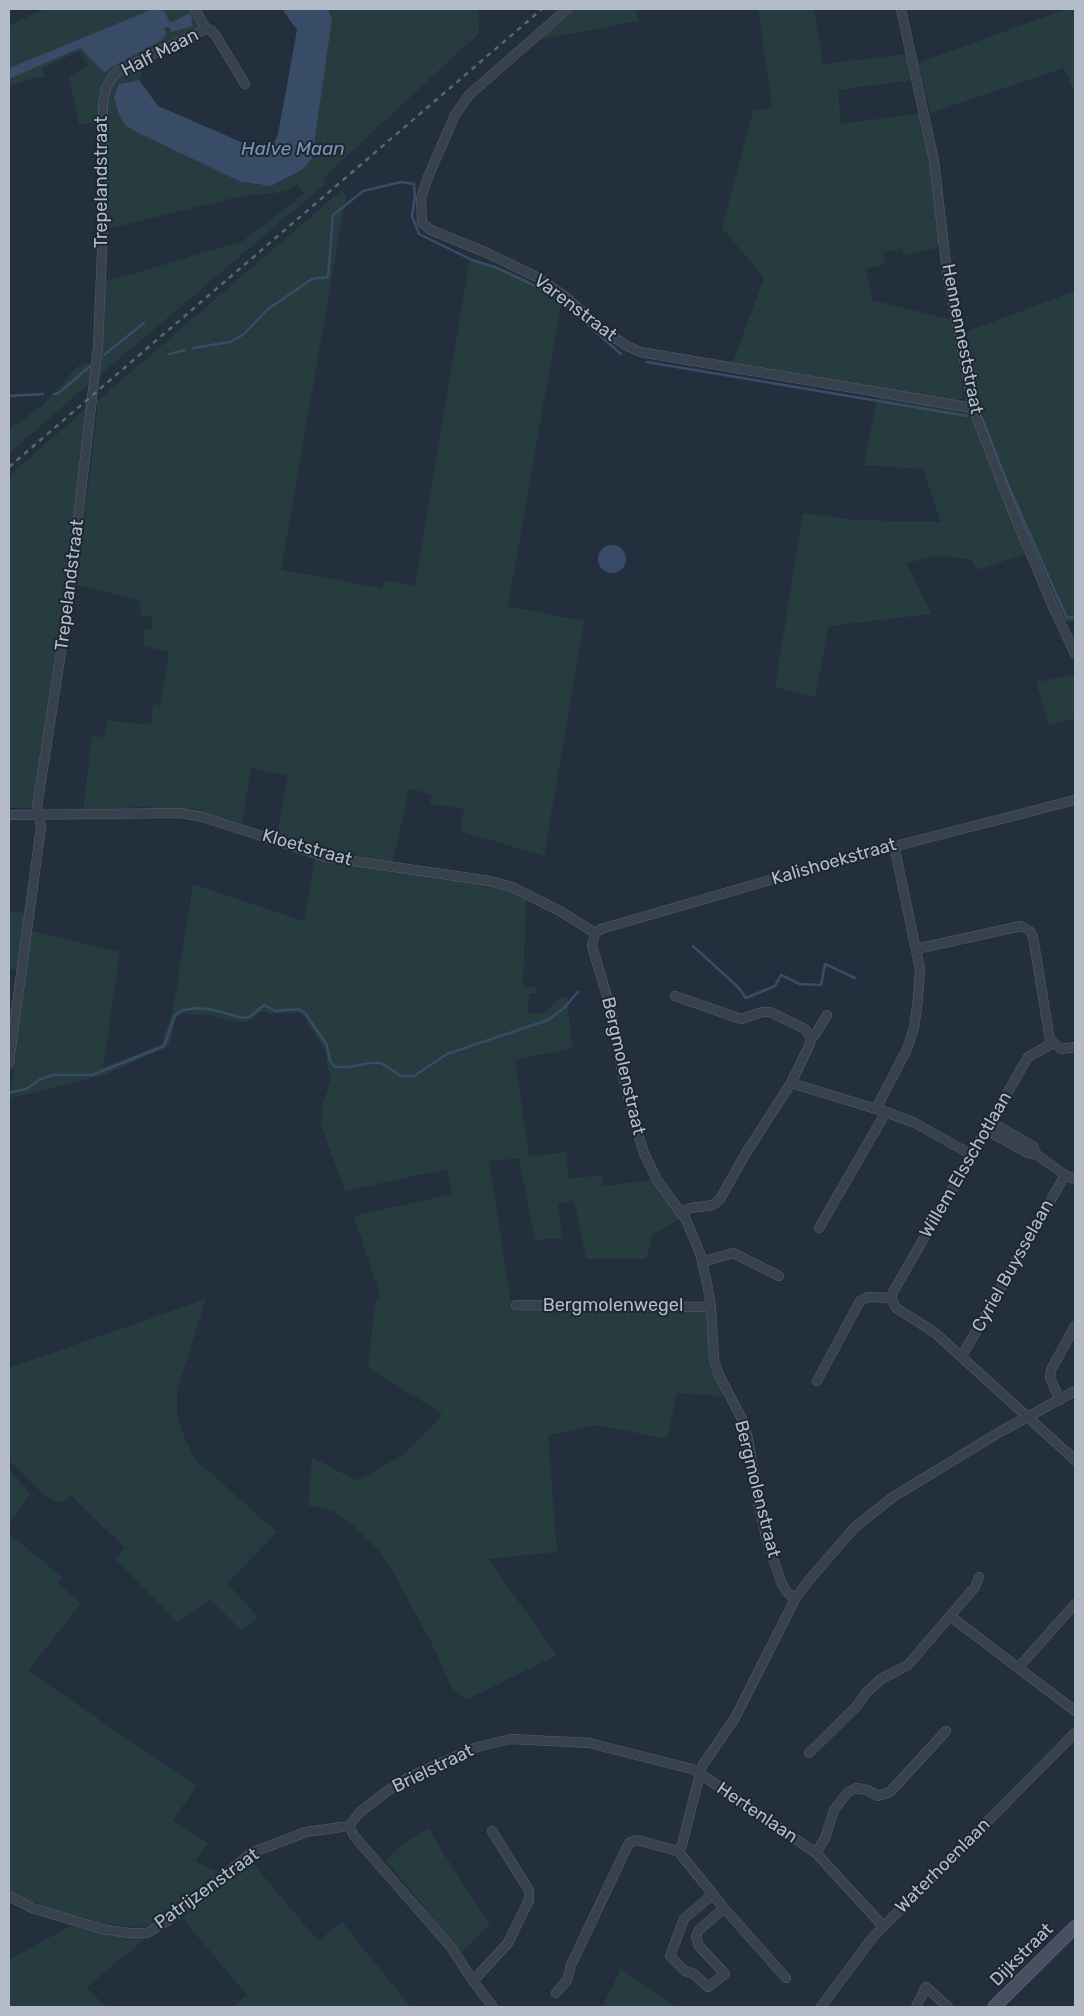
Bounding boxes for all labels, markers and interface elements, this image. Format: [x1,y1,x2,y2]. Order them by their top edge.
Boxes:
street label: Half Maan [118,24,202,82]
street label: Trepelandstraat [91,116,113,248]
water label: Halve Maan [241,139,345,161]
street label: Hennenneststraat [937,262,987,416]
street label: Varenstraat [529,270,621,346]
street label: Trepelandstraat [51,518,89,652]
street label: Kloetstraat [260,825,354,871]
street label: Kalishoekstraat [769,834,899,890]
street label: Bergmolenstraat [597,995,649,1137]
street label: Willem Elsschotlaan [915,1088,1017,1242]
street label: Cyriel Buysselaan [968,1196,1058,1336]
street label: Bergmolenwegel [543,1295,683,1317]
street label: Bergmolenstraat [729,1418,785,1560]
street label: Brielstraat [389,1740,477,1798]
street label: Hertenlaan [712,1778,802,1848]
street label: Waterhoenlaan [891,1814,995,1918]
street label: Patrijzenstraat [151,1844,263,1934]
street label: Dijkstraat [986,1919,1058,1991]

